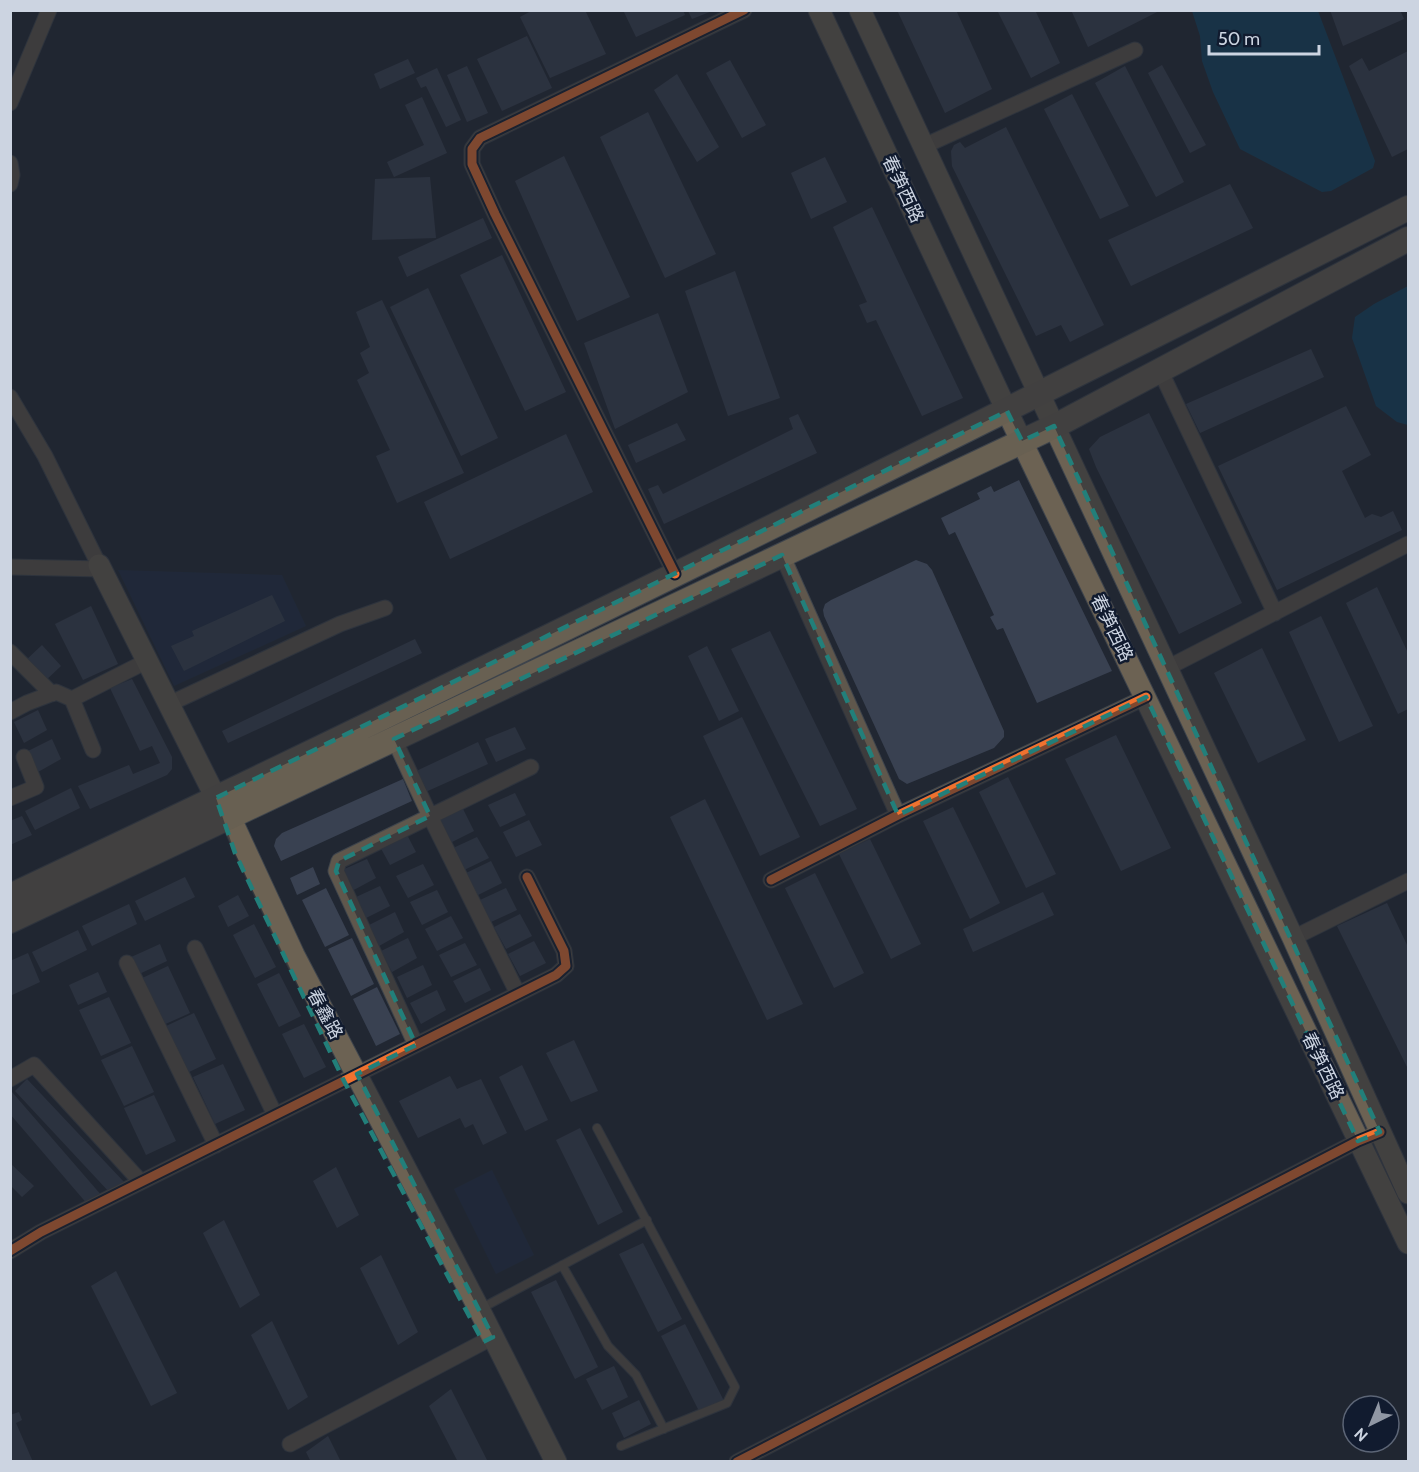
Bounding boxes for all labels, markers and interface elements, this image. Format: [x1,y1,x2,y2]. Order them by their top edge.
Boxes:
scale bar [1209,18,1318,56]
text: 50 m [1218,28,1260,50]
street label: 春笋西路 [878,152,928,226]
street label: 春笋西路 [1086,591,1138,665]
street label: 春鑫路 [303,985,347,1043]
street label: 春笋西路 [1297,1029,1349,1103]
north arrow [1341,1394,1401,1454]
text: N [1350,1424,1372,1445]

